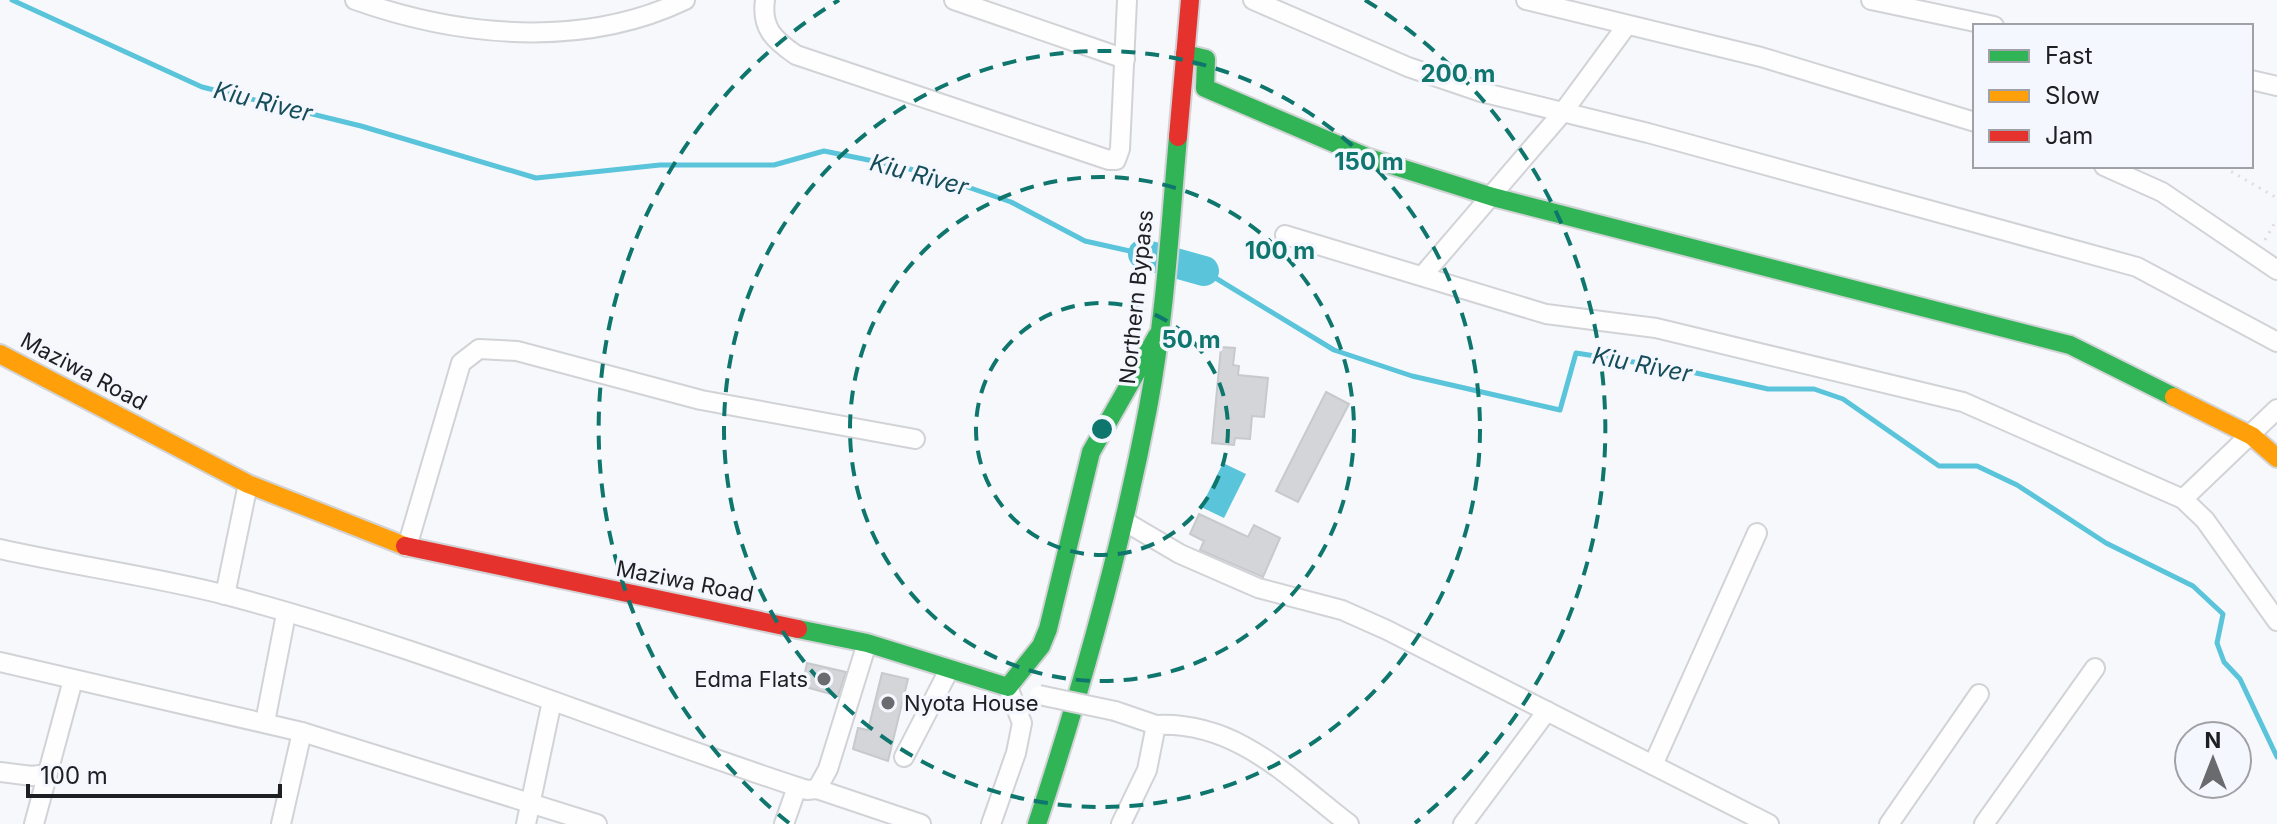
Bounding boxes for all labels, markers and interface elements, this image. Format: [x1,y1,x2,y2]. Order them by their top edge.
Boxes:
legend [1973,24,2253,168]
text: Fast [2045,41,2093,70]
text: 200 m [1420,59,1496,88]
water label: Kiu River [211,75,316,128]
text: Slow [2045,81,2100,110]
text: Jam [2045,121,2093,150]
text: 150 m [1334,147,1404,176]
water label: Kiu River [867,148,972,202]
street label: Northern Bypass [1114,208,1158,386]
text: 100 m [1245,236,1315,265]
text: 50 m [1161,325,1221,354]
street label: Maziwa Road [16,327,152,415]
water label: Kiu River [1590,341,1695,389]
centre of rings [1088,415,1116,443]
street label: Maziwa Road [614,555,756,607]
place label: Edma Flats [694,666,808,692]
marker: Edma Flats [815,670,833,688]
place label: Nyota House [904,690,1039,716]
marker: Nyota House [879,694,897,712]
north arrow [2173,720,2253,800]
text: N [2205,727,2221,753]
scale bar [28,748,280,798]
text: 100 m [40,761,108,790]

